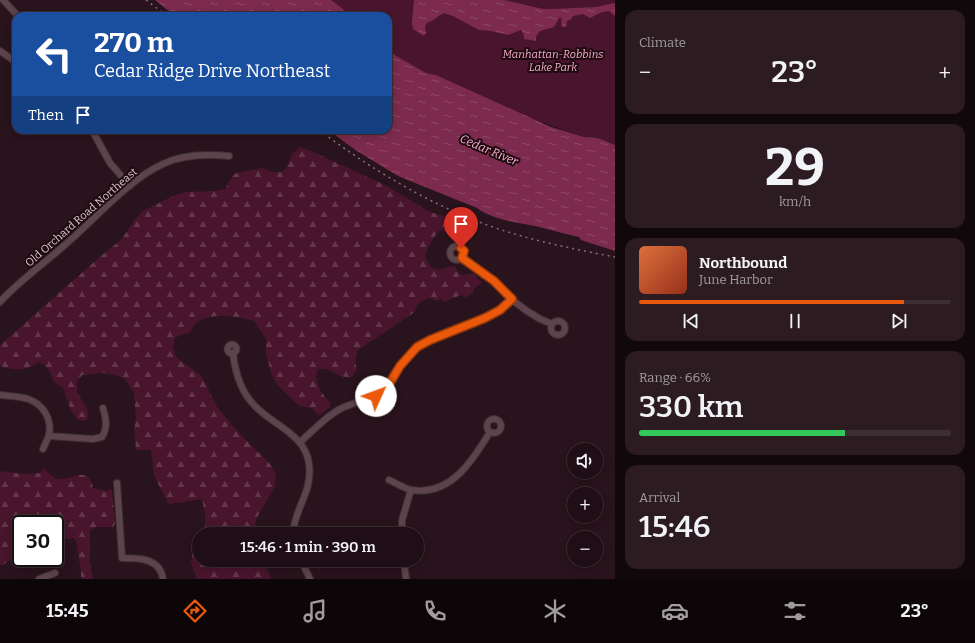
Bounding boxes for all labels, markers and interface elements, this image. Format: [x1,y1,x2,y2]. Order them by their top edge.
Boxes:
text: 270 m [94,26,174,59]
icon: left [28,28,80,80]
text: Climate [639,35,686,50]
park label: Manhattan-Robbins Lake Park [502,48,604,74]
text: 23° [771,54,818,90]
text: − [639,59,651,86]
text: + [938,59,951,86]
text: Cedar Ridge Drive Northeast [94,60,330,82]
icon: arrive [72,104,94,126]
text: Then [28,106,64,124]
water label: Cedar River [458,131,521,169]
text: 29 [765,136,825,199]
street label: Old Orchard Road Northeast [23,165,140,270]
text: km/h [779,194,811,209]
pin [444,207,478,248]
icon: arrive [450,213,472,235]
text: Northbound [699,254,787,272]
text: June Harbor [699,272,773,287]
icon: previous [680,310,702,332]
icon: pause [784,310,806,332]
icon: next [888,310,910,332]
text: Range · 66% [639,370,711,385]
position arrow [355,375,397,417]
text: 330 km [639,389,743,425]
map controls [567,443,603,567]
button: sound [567,443,603,479]
button: + [567,487,603,523]
text: Arrival [639,490,680,505]
text: 15:46 [639,509,711,545]
speed limit sign: 30 [12,515,64,567]
button: − [567,531,603,567]
text: 15:46 · 1 min · 390 m [240,538,376,556]
icon: directions [181,597,209,625]
icon: music [301,597,329,625]
icon: phone [421,597,449,625]
icon: climate [541,597,569,625]
icon: car [661,597,689,625]
icon: filters [781,597,809,625]
text: 15:45 [46,600,89,622]
text: 23° [901,600,929,622]

